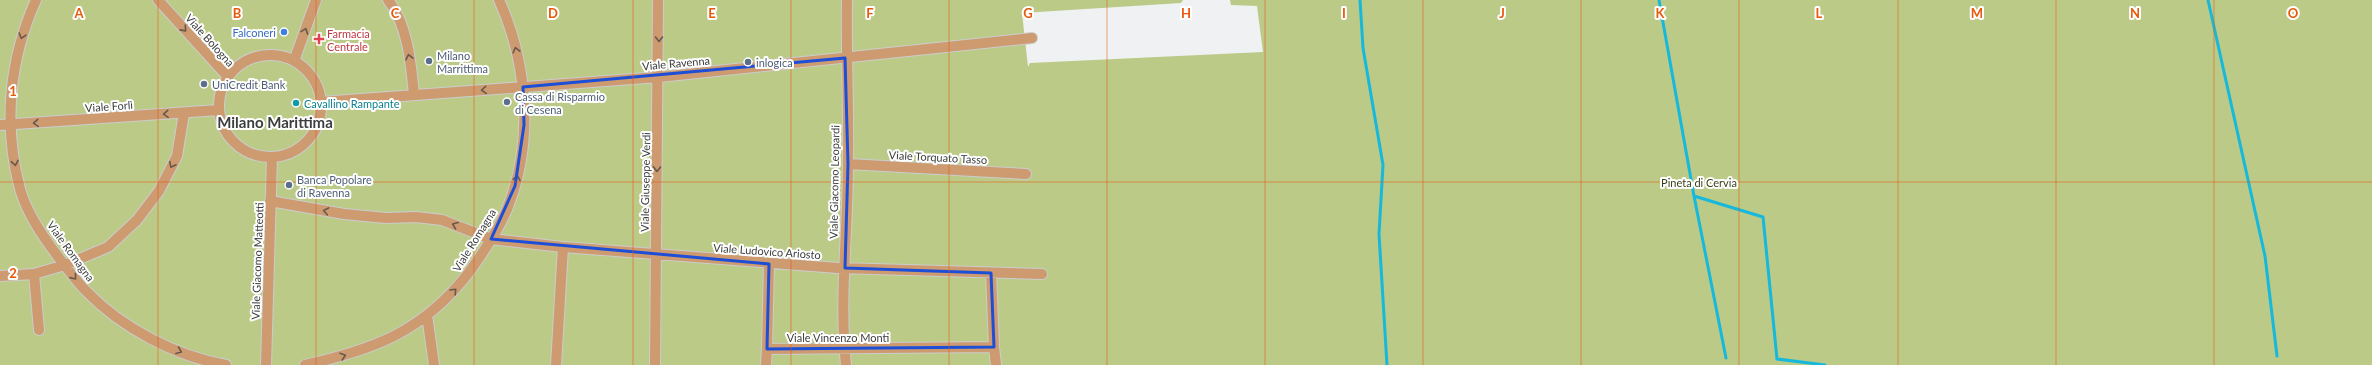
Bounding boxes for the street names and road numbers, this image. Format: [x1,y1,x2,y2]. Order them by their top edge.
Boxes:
street label: Viale Bologna [183,11,237,69]
street label: Viale Ravenna [642,54,710,72]
street label: Viale Forlì [85,98,134,114]
street label: Viale Giacomo Leopardi [827,125,841,239]
street label: Viale Giuseppe Verdi [638,132,652,232]
street label: Viale Torquato Tasso [889,148,987,166]
street label: Viale Giacomo Matteotti [248,202,266,320]
street label: Viale Romagna [450,206,498,274]
street label: Viale Romagna [45,218,97,284]
street label: Viale Ludovico Ariosto [713,241,821,261]
street label: Viale Vincenzo Monti [787,331,890,344]

